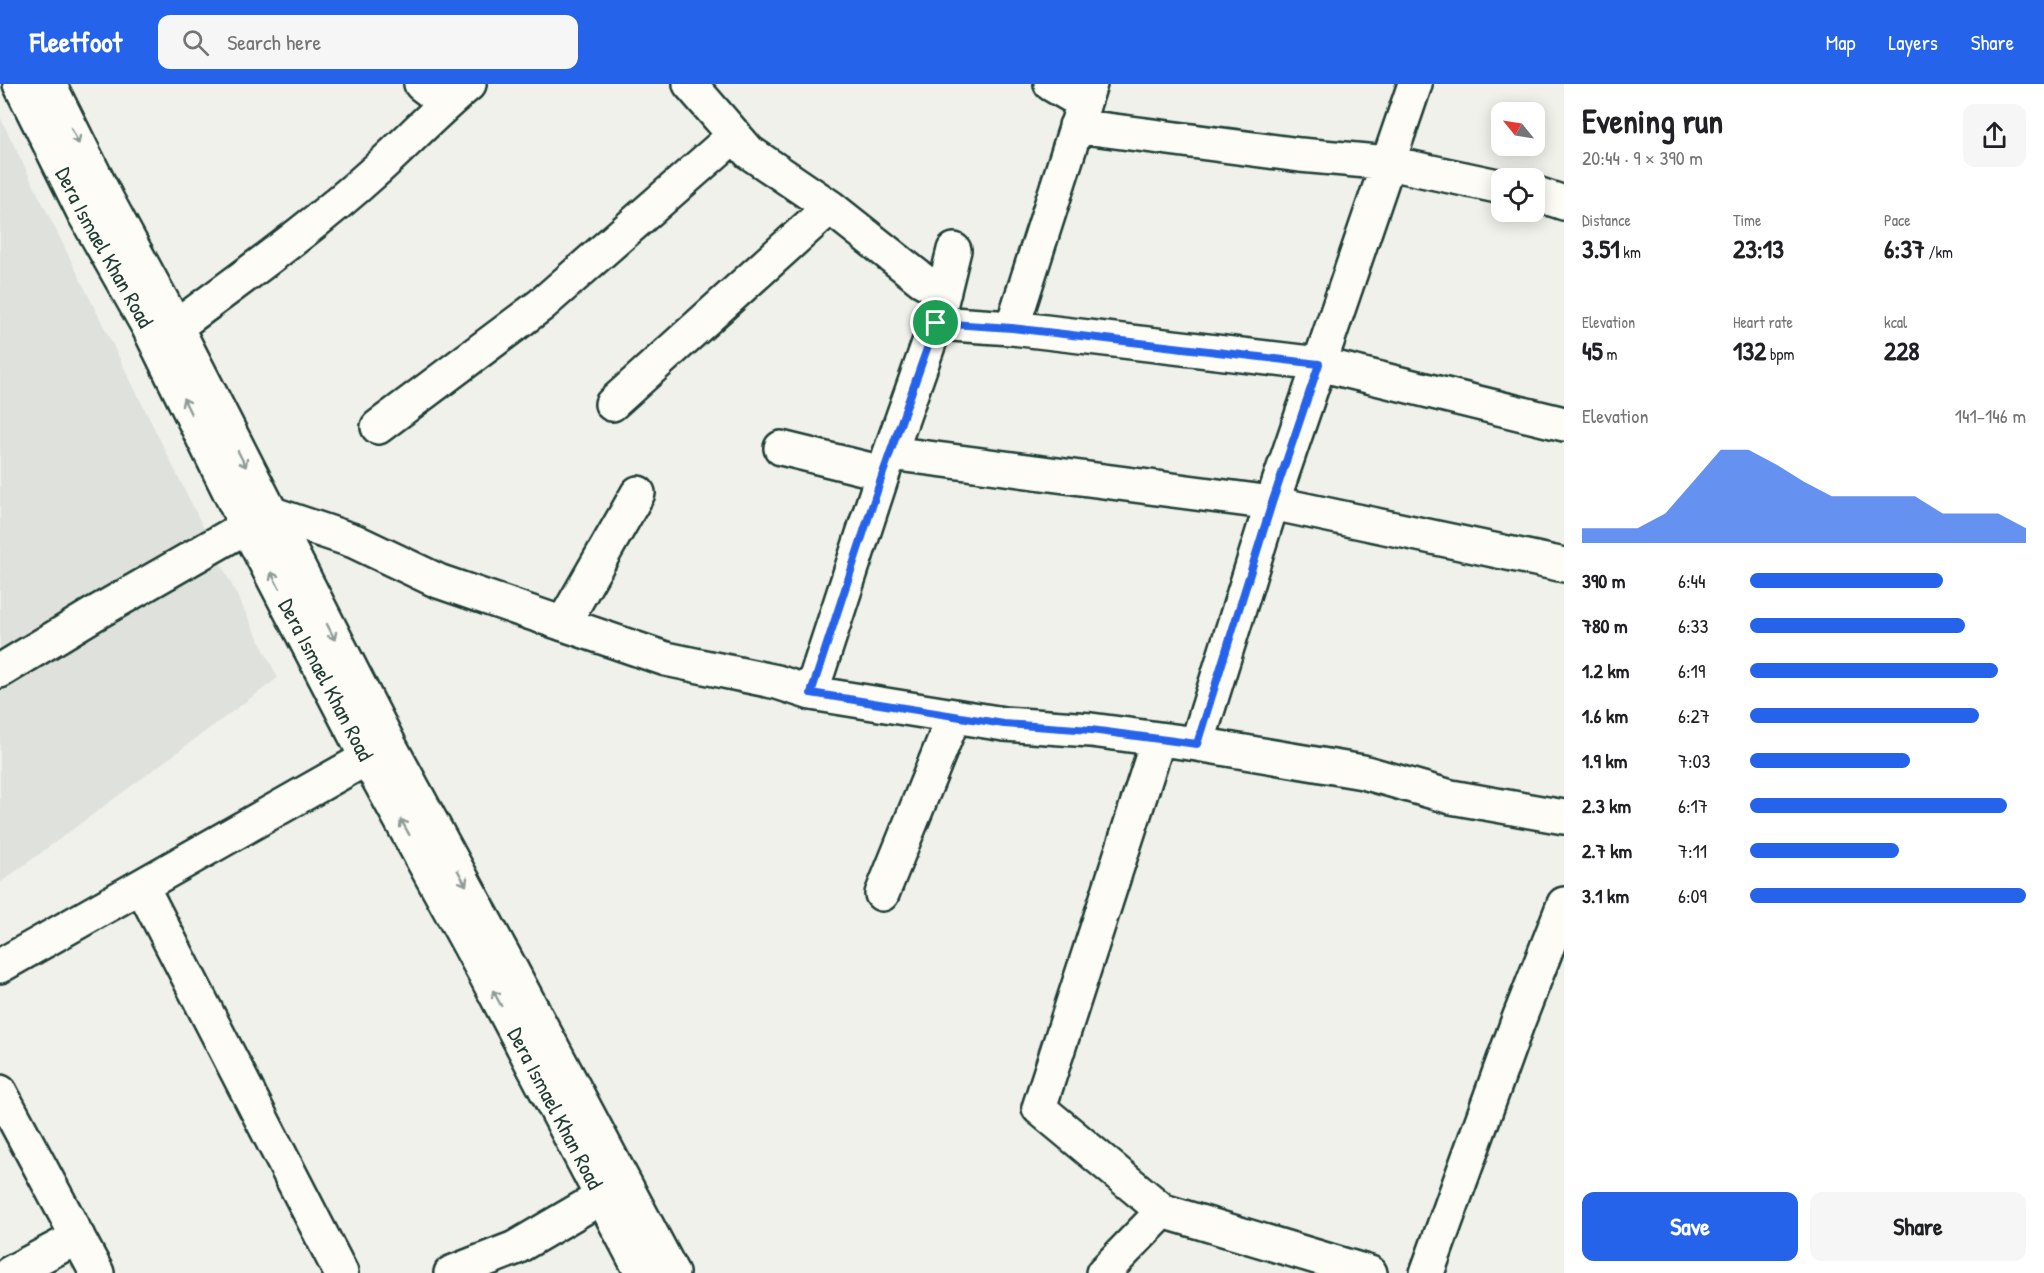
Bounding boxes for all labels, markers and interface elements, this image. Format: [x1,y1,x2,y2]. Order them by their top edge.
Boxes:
search box [158,15,578,69]
text: Fleetfoot [30,23,122,61]
icon: search [179,26,212,59]
text: Search here [227,27,321,57]
text: Map [1826,28,1855,57]
text: Layers [1888,28,1938,57]
text: Share [1971,28,2014,57]
text: Evening run [1582,99,1723,143]
north arrow [1491,102,1545,156]
map controls [1491,102,1545,222]
button: share [1963,104,2026,167]
one-way arrow [70,127,82,145]
text: 20:44 · 9 × 390 m [1582,144,1703,171]
street label: Dera Ismael Khan Road [49,162,161,333]
button: locate [1491,168,1545,222]
text: Distance [1582,209,1631,231]
text: Time [1733,209,1761,231]
text: Pace [1884,209,1911,231]
text: 3.51 [1582,231,1620,266]
text: 23:13 [1733,231,1784,266]
text: 6:37 [1884,231,1925,266]
text: km [1620,241,1641,263]
text: /km [1925,241,1953,263]
pin [910,297,961,348]
icon: arrive [919,306,952,339]
text: Elevation [1582,311,1635,333]
text: Heart rate [1733,311,1793,333]
text: kcal [1884,311,1907,333]
text: 45 [1582,333,1603,368]
text: 132 [1733,333,1766,368]
text: 228 [1884,333,1920,368]
text: m [1603,343,1617,365]
text: bpm [1766,343,1794,365]
one-way arrow [181,397,192,415]
text: Elevation [1582,402,1648,429]
text: 141–146 m [1955,402,2026,429]
one-way arrow [237,449,248,467]
text: 390 m [1582,567,1625,594]
text: 6:44 [1678,567,1706,594]
one-way arrow [269,572,281,589]
street label: Dera Ismael Khan Road [272,593,381,766]
text: 780 m [1582,612,1628,639]
text: 6:33 [1678,612,1709,639]
one-way arrow [326,623,338,641]
text: 1.2 km [1582,657,1629,684]
text: 6:19 [1678,657,1705,684]
text: 1.6 km [1582,702,1628,729]
text: 6:27 [1678,702,1710,729]
text: 1.9 km [1582,747,1627,774]
text: 7:03 [1678,747,1710,774]
text: 2.3 km [1582,792,1631,819]
text: 6:17 [1678,792,1708,819]
one-way arrow [399,819,411,836]
text: 2.7 km [1582,837,1632,864]
text: 7:11 [1678,837,1707,864]
one-way arrow [457,869,468,887]
text: 3.1 km [1582,882,1629,909]
text: 6:09 [1678,882,1707,909]
one-way arrow [491,990,503,1008]
street label: Dera Ismael Khan Road [501,1022,611,1195]
button: Save [1582,1192,1798,1261]
button: Share [1810,1192,2026,1261]

